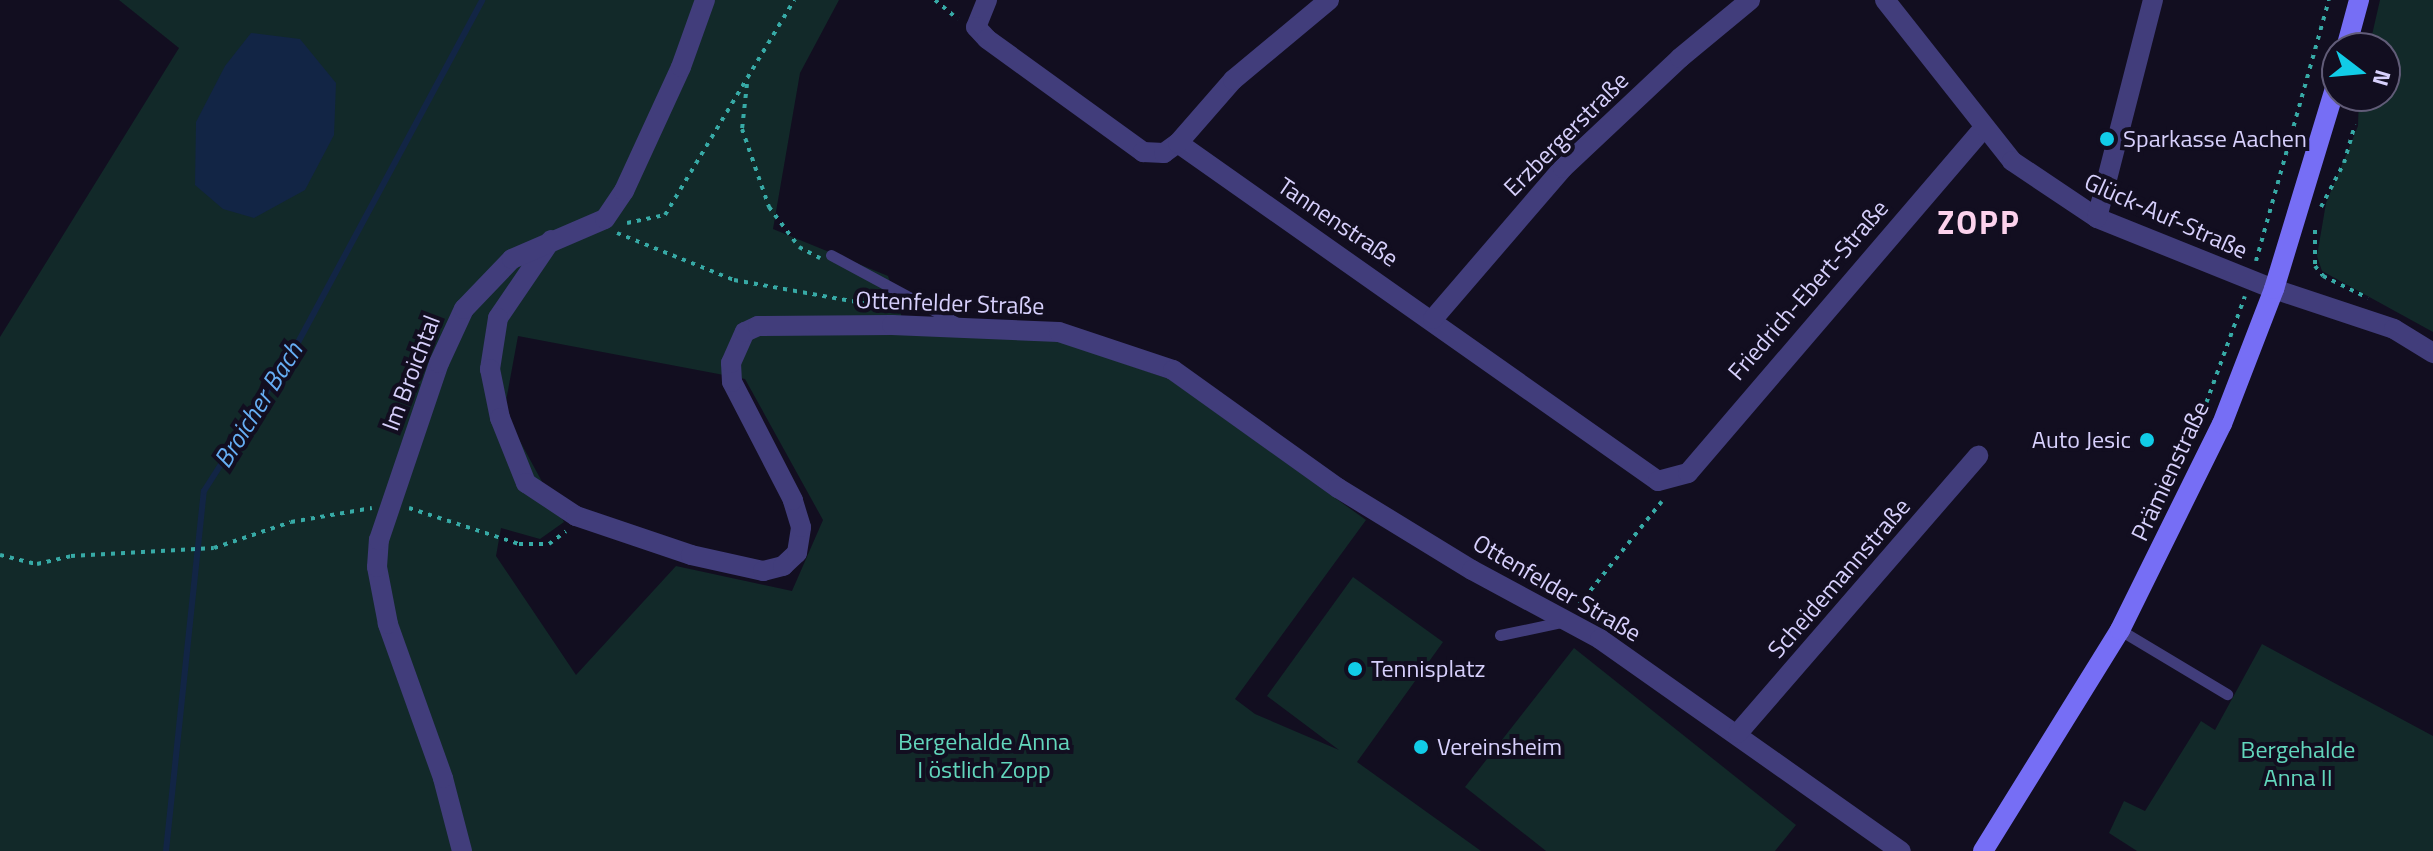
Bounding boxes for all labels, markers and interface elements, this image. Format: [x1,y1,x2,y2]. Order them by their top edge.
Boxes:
north arrow [2321,32,2401,112]
street label: Erzbergerstraße [1498,66,1634,202]
text: N [2364,66,2401,90]
place label: Sparkasse Aachen [2123,125,2307,153]
marker: Sparkasse Aachen [2098,130,2116,148]
street label: Glück-Auf-Straße [2080,167,2252,265]
street label: Tannenstraße [1272,171,1404,273]
street label: Friedrich-Ebert-Straße [1722,194,1894,386]
district label: ZOPP [1937,203,2021,241]
street label: Ottenfelder Straße [855,285,1045,321]
street label: Im Broichtal [376,311,446,435]
water label: Broicher Bach [207,337,309,473]
street label: Prämienstraße [2125,397,2215,545]
place label: Auto Jesic [2032,426,2131,454]
marker: Auto Jesic [2138,431,2156,449]
street label: Scheidemannstraße [1762,492,1916,664]
street label: Ottenfelder Straße [1468,528,1646,648]
place label: Tennisplatz [1371,655,1485,683]
marker: Tennisplatz [1346,660,1364,678]
park label: Bergehalde Anna I östlich Zopp [898,728,1070,784]
place label: Vereinsheim [1437,733,1562,761]
park label: Bergehalde Anna II [2241,736,2355,792]
marker: Vereinsheim [1412,738,1430,756]

